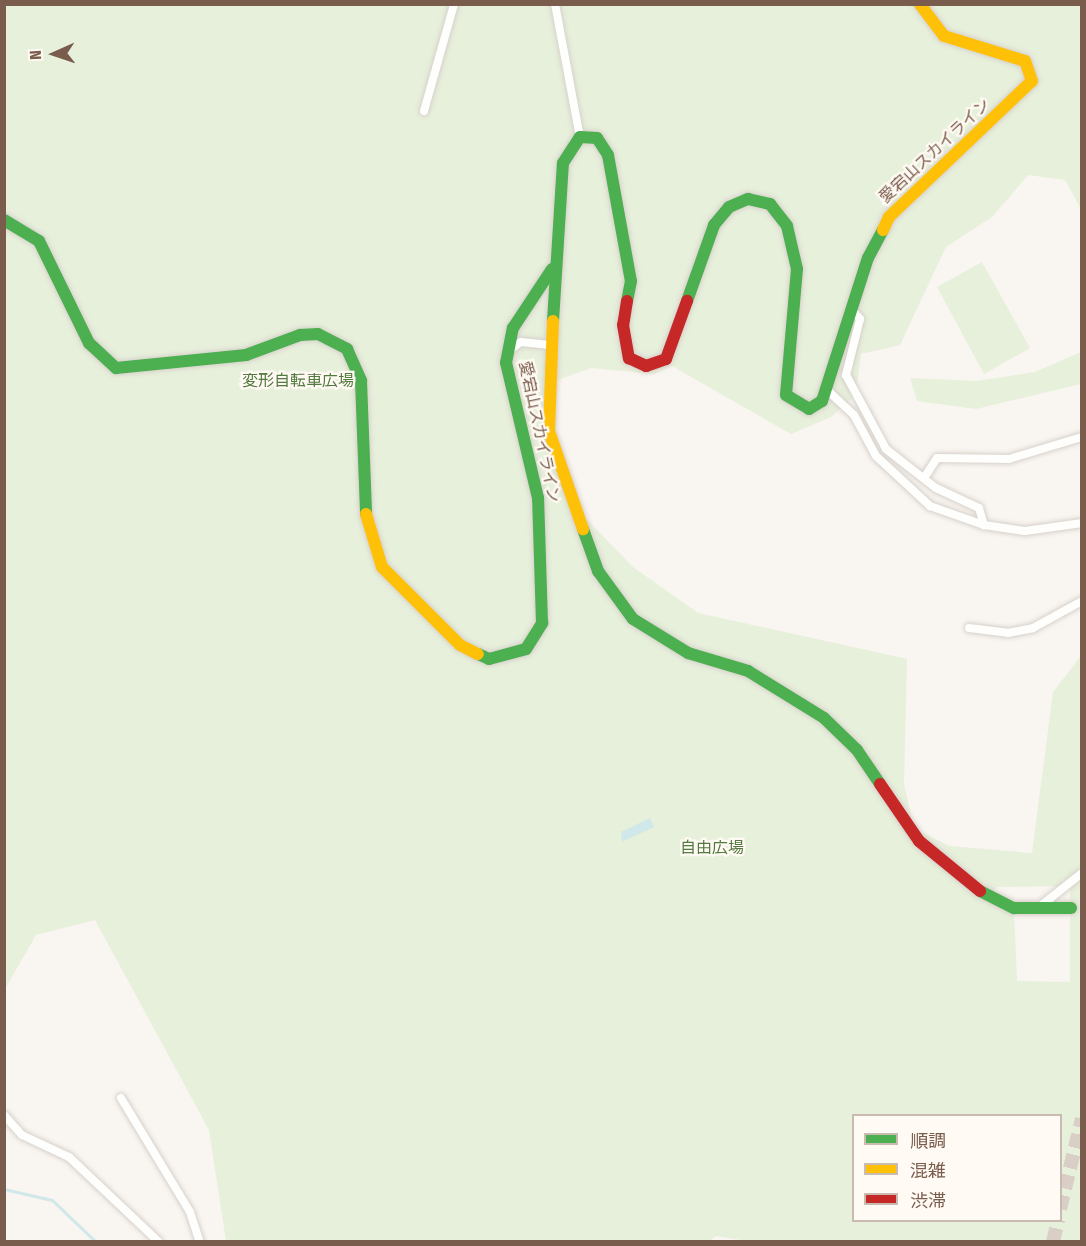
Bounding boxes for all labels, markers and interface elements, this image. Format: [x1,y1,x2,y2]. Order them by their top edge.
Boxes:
north arrow [24,24,84,84]
text: N [26,50,45,60]
street label: 愛宕山スカイライン [876,95,994,207]
street label: 愛宕山スカイライン [515,360,563,504]
park label: 変形自転車広場 [242,371,354,391]
park label: 自由広場 [680,838,744,858]
legend [852,1114,1062,1222]
text: 順調 [910,1130,946,1152]
text: 混雑 [910,1160,946,1182]
text: 渋滞 [910,1190,946,1212]

